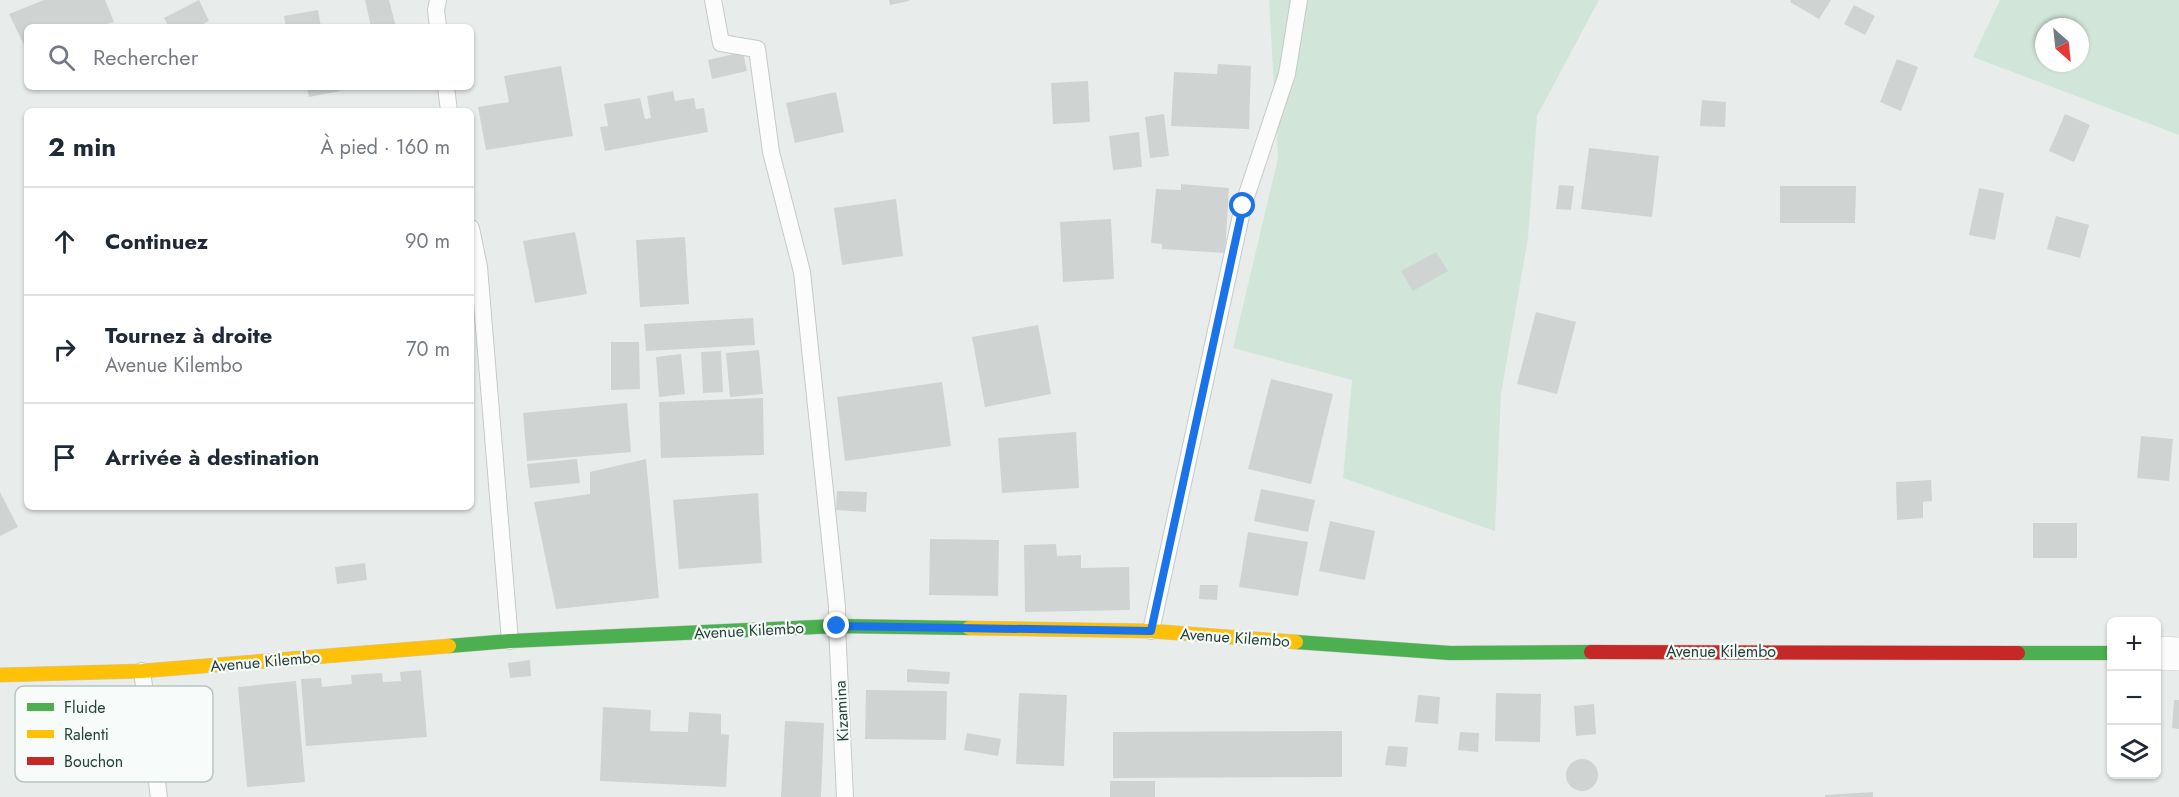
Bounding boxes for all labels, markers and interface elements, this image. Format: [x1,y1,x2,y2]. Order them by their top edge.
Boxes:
north arrow [2035,18,2089,72]
search box [24,24,474,90]
icon: search [45,41,78,74]
text: Rechercher [93,41,198,73]
text: 2 min [48,128,116,166]
text: À pied · 160 m [320,133,450,162]
route start [1229,192,1255,218]
icon: ahead [48,225,81,258]
text: Continuez [105,225,208,257]
text: 90 m [405,227,450,256]
text: Tournez à droite [105,319,272,351]
icon: right [48,333,81,366]
text: 70 m [406,335,450,364]
text: Avenue Kilembo [105,351,243,380]
icon: arrive [48,441,81,474]
text: Arrivée à destination [105,441,319,473]
route end [823,612,849,638]
street label: Avenue Kilembo [693,616,805,645]
map controls [2107,617,2161,779]
button: + [2107,617,2161,671]
street label: Avenue Kilembo [1179,622,1291,653]
street label: Avenue Kilembo [1666,640,1776,663]
street label: Avenue Kilembo [209,645,321,678]
button: − [2107,671,2161,725]
street label: Kizamina [828,680,855,742]
legend [15,686,213,782]
text: Fluide [64,696,106,719]
text: Ralenti [64,723,109,746]
button: layers [2107,725,2161,779]
text: Bouchon [64,750,123,773]

